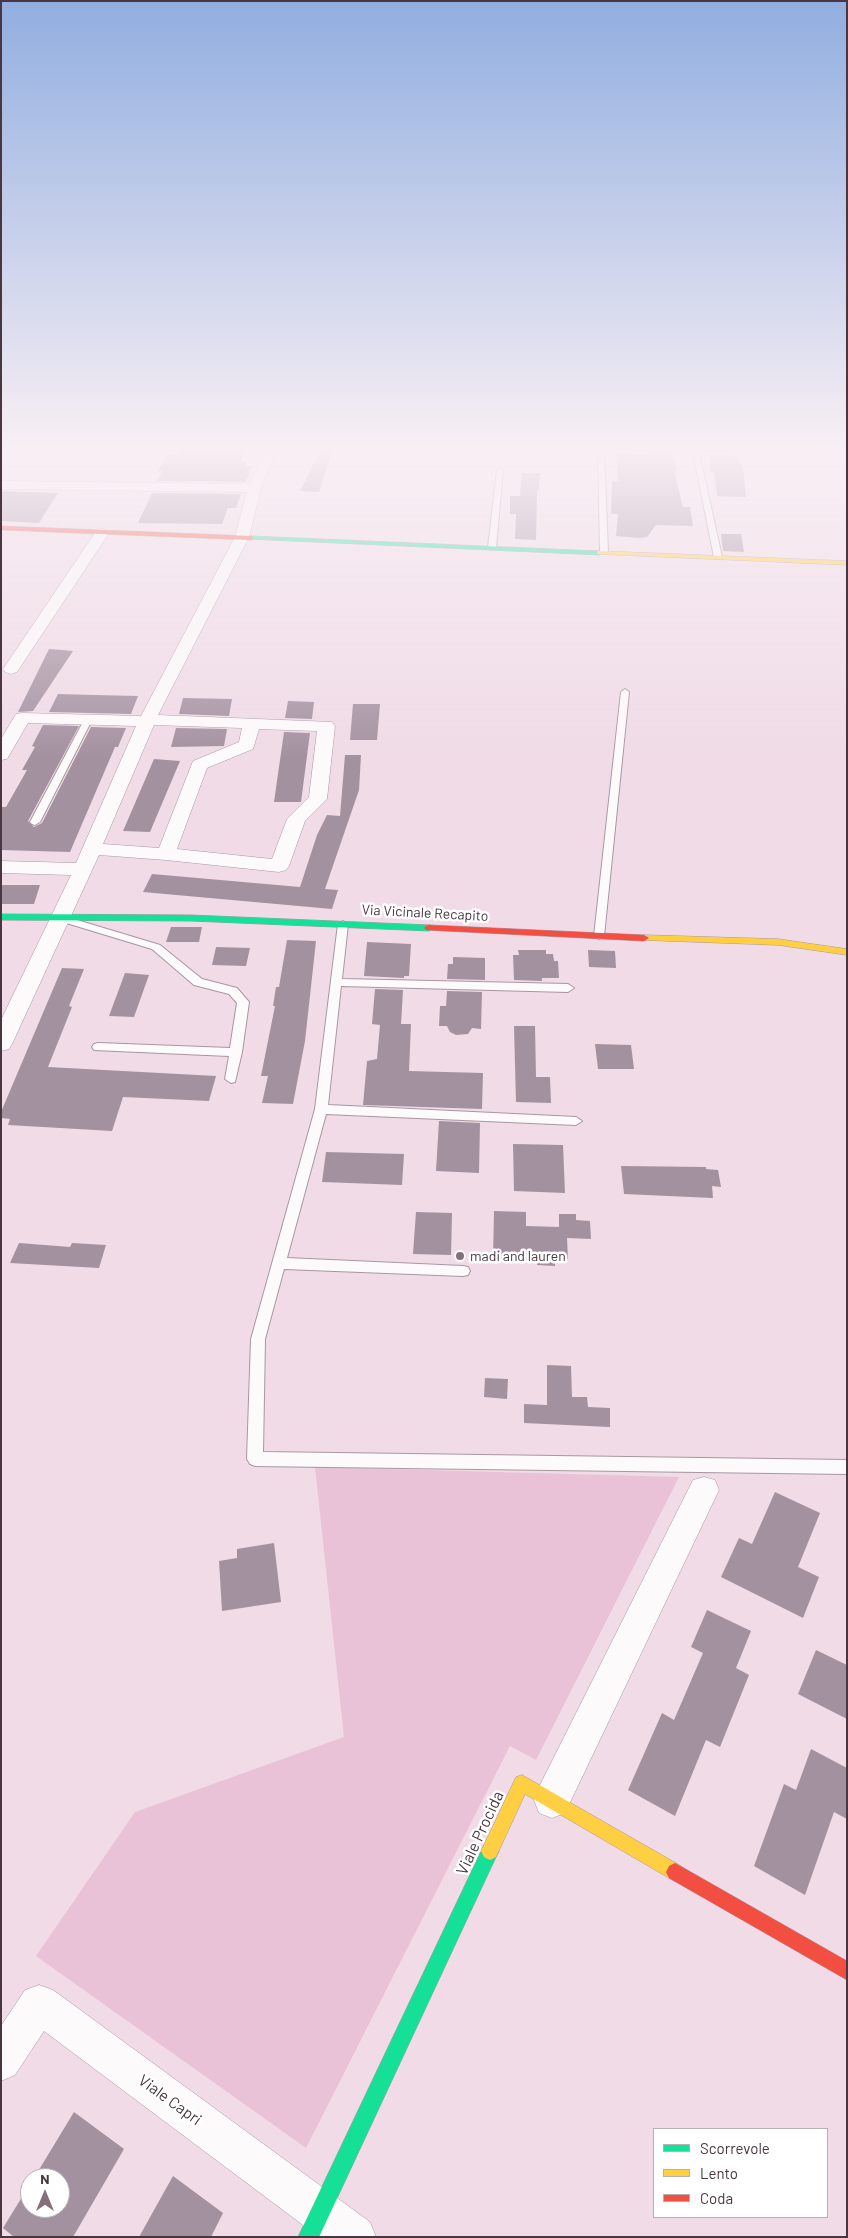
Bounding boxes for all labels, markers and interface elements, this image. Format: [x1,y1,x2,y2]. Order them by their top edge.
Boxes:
street label: Via Vicinale Recapito [361,901,489,925]
place label: madi and lauren [470,1248,566,1264]
marker: madi and lauren [454,1250,466,1262]
street label: Viale Procida [452,1788,508,1878]
street label: Viale Capri [135,2071,205,2129]
legend [653,2128,828,2218]
text: Scorrevole [700,2139,770,2157]
text: Lento [700,2164,738,2182]
north arrow [20,2168,70,2218]
text: N [40,2170,50,2187]
text: Coda [700,2189,733,2207]

